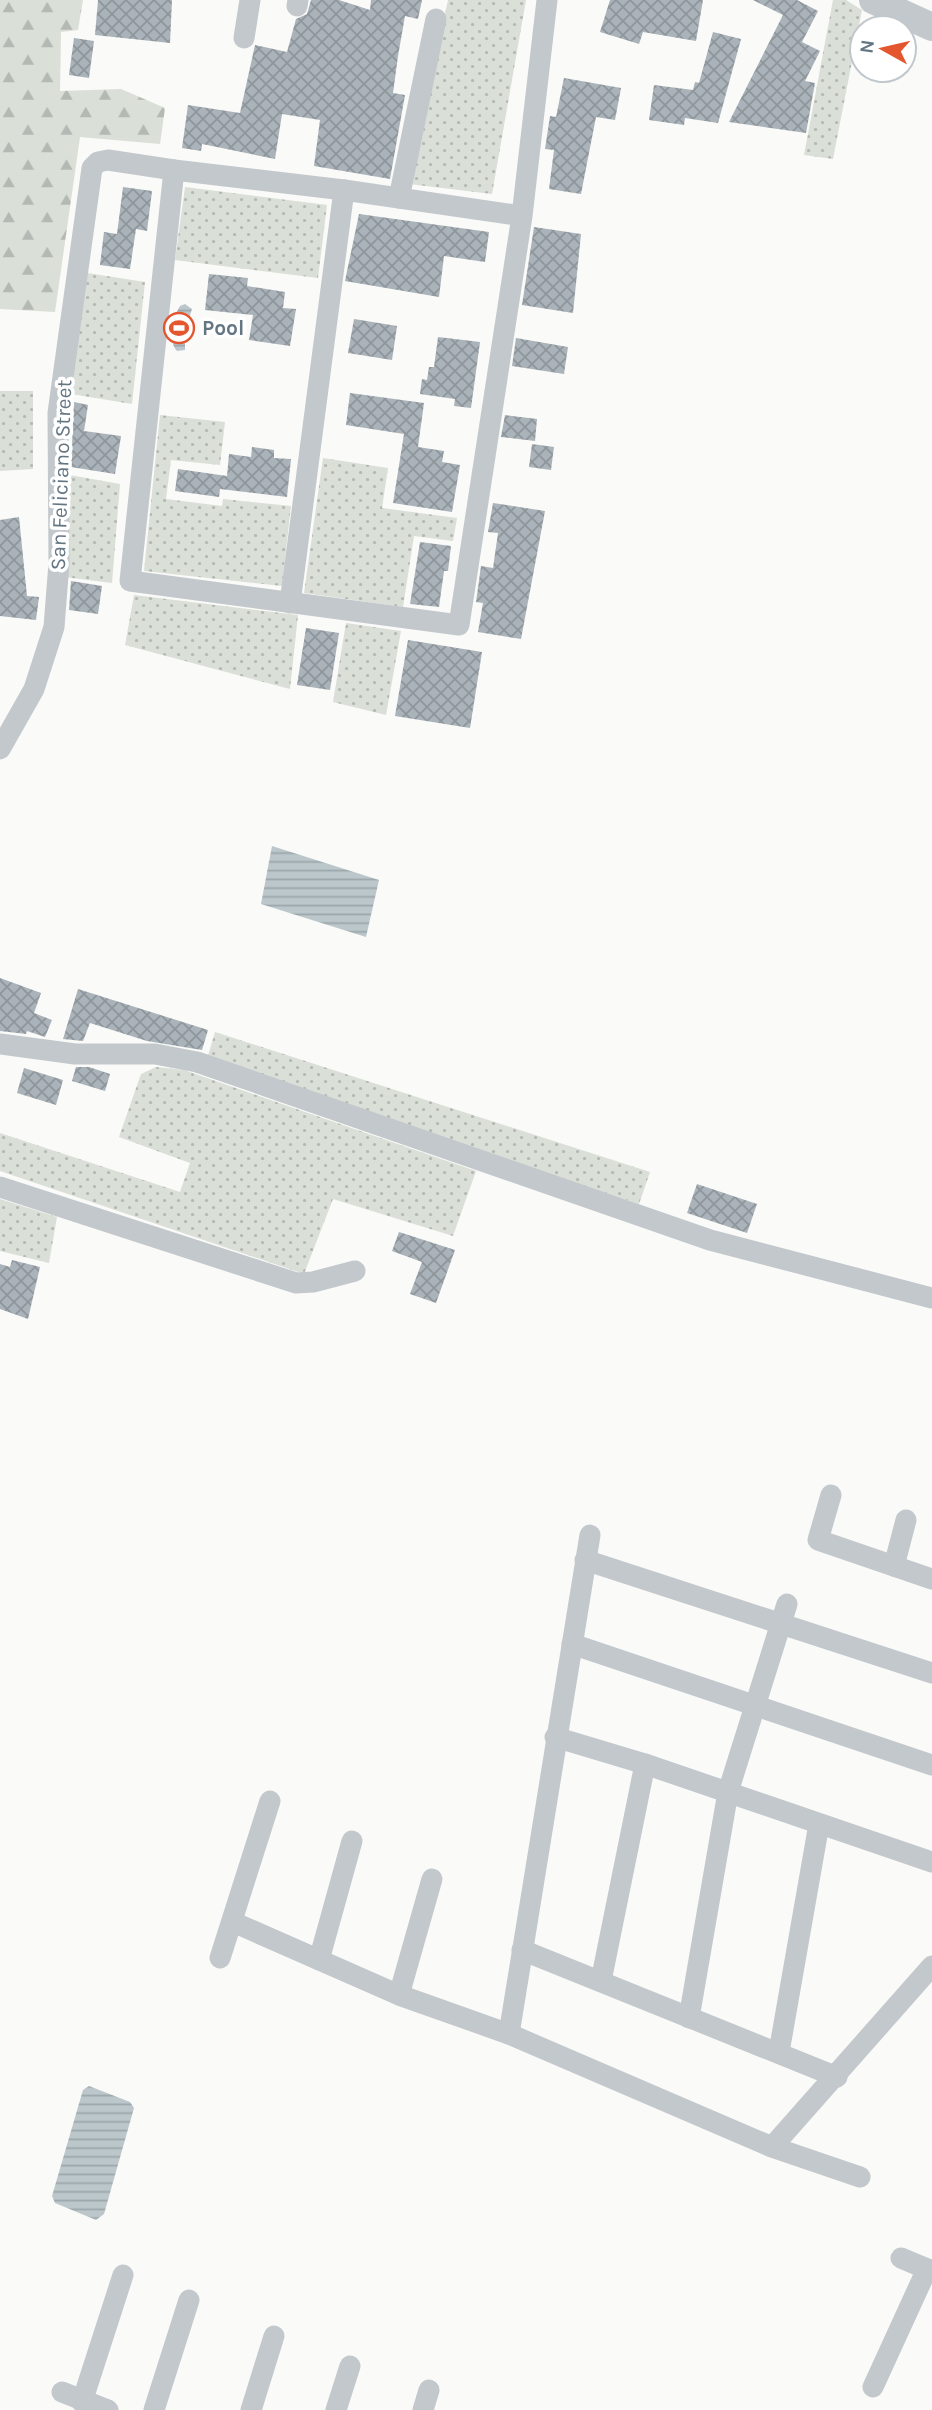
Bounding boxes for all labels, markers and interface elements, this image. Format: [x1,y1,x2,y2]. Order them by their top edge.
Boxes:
north arrow [848,14,918,84]
text: N [855,38,879,55]
sports icon: Pool [162,311,196,345]
place label: Pool [202,316,244,340]
street label: San Feliciano Street [46,379,76,571]

